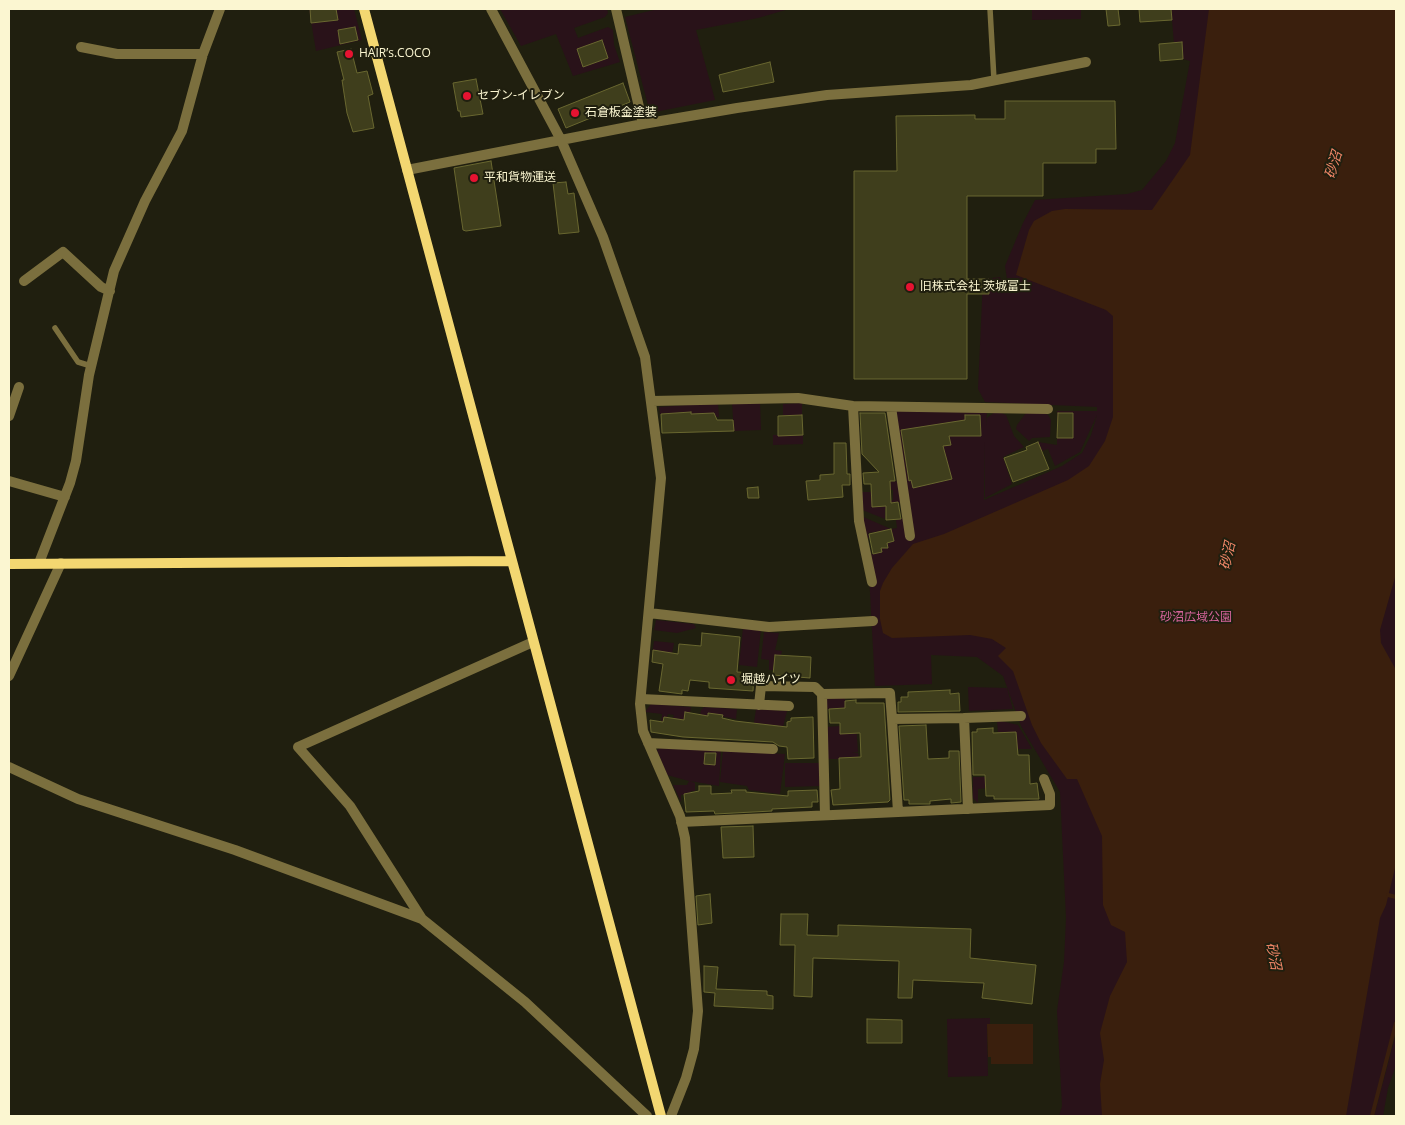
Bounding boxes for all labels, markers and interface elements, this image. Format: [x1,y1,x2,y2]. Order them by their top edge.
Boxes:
place label: HAIR’s.COCO [359,47,431,61]
marker: HAIR’s.COCO [343,48,355,60]
place label: セブン-イレブン [477,89,565,103]
marker: セブン-イレブン [461,90,473,102]
place label: 石倉板金塗装 [585,106,657,120]
marker: 石倉板金塗装 [569,107,581,119]
water label: 砂沼 [1322,149,1346,181]
place label: 平和貨物運送 [484,171,556,185]
marker: 平和貨物運送 [468,172,480,184]
place label: 旧株式会社 茨城富士 [920,280,1031,294]
marker: 旧株式会社 茨城富士 [904,281,916,293]
water label: 砂沼 [1217,541,1239,571]
park label: 砂沼広域公園 [1160,611,1232,625]
place label: 堀越ハイツ [741,673,801,687]
marker: 堀越ハイツ [725,674,737,686]
water label: 砂沼 [1262,941,1284,971]

